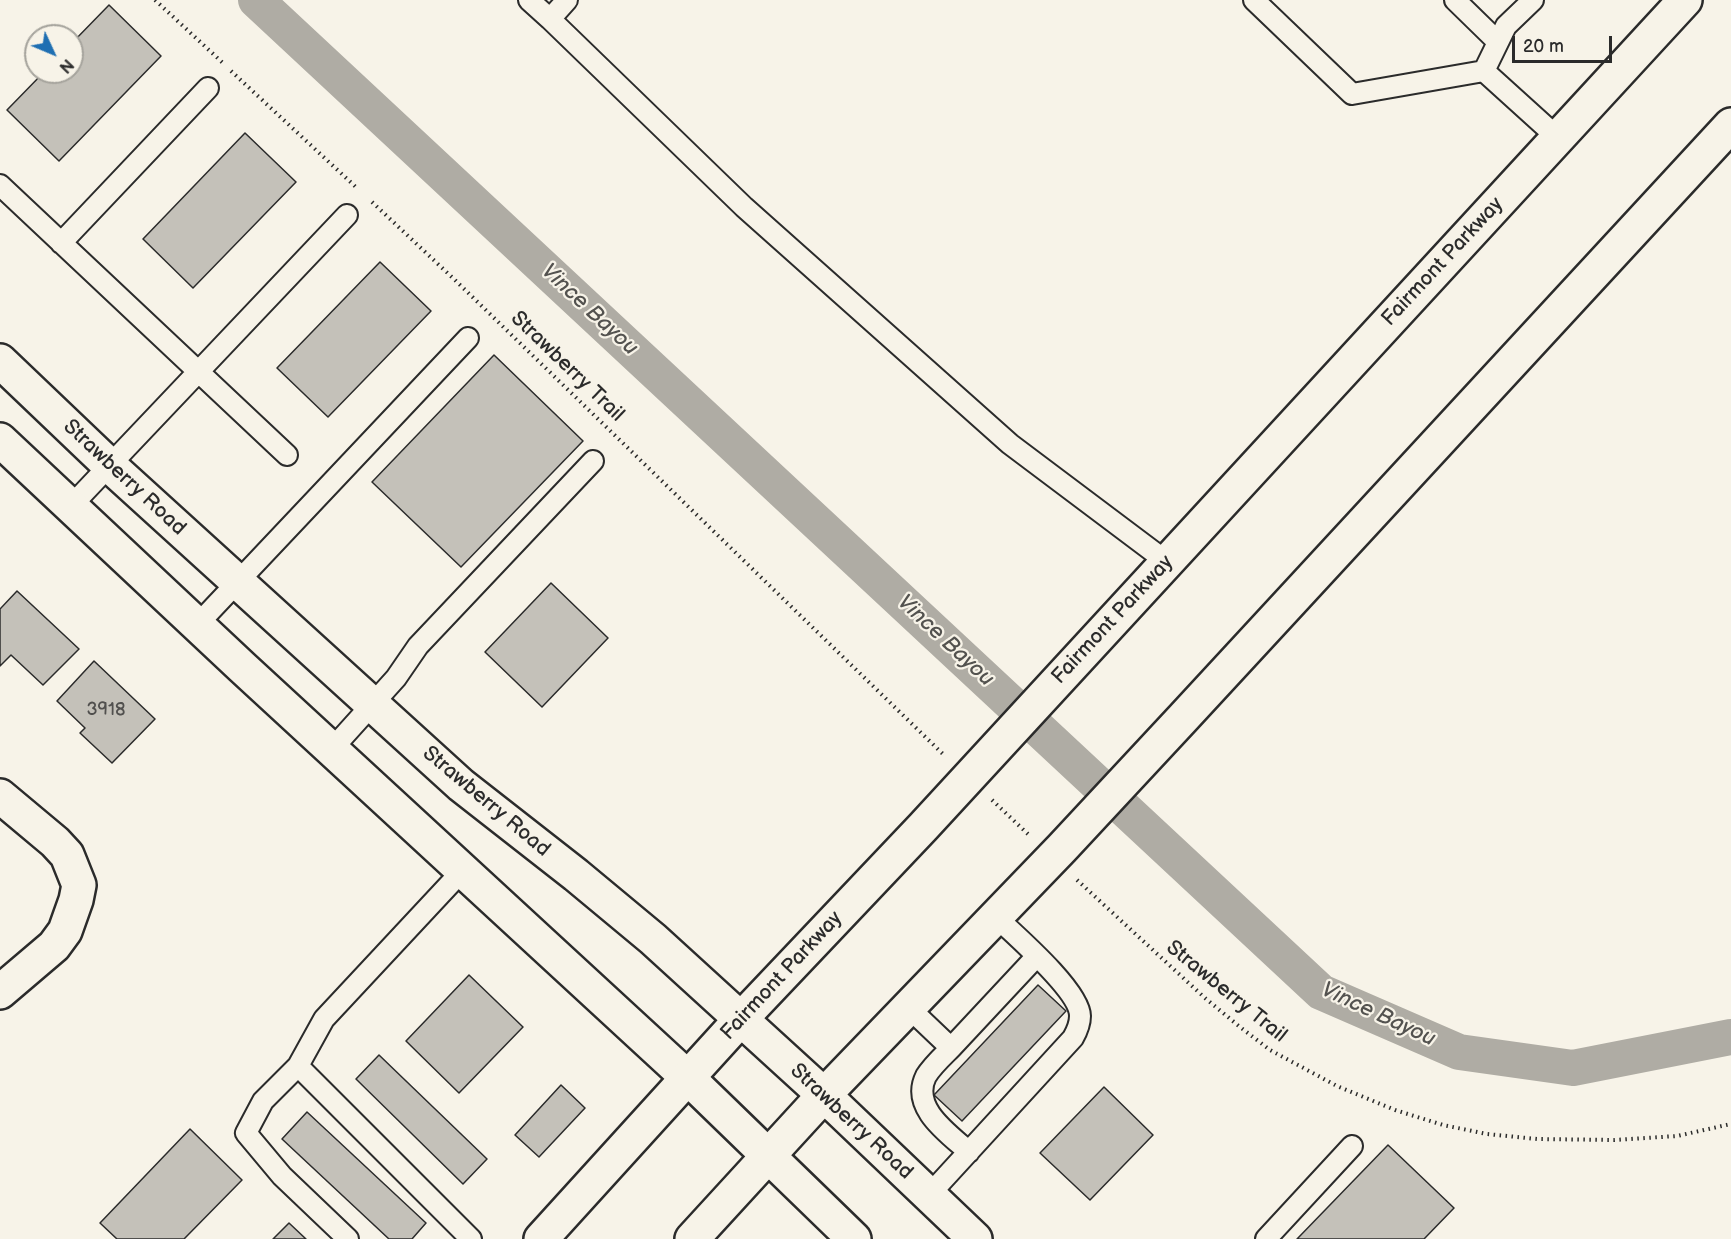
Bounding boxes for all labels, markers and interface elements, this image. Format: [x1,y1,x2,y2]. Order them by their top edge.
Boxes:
north arrow [24,24,84,84]
scale bar [1515,24,1616,62]
text: 20 m [1523,36,1564,57]
text: N [55,55,77,76]
street label: Fairmont Parkway [1377,192,1509,332]
water label: Vince Bayou [535,259,643,361]
street label: Strawberry Trail [505,306,629,428]
street label: Strawberry Road [57,415,191,541]
street label: Fairmont Parkway [1047,550,1179,690]
water label: Vince Bayou [891,590,999,692]
house number: 3918 [87,699,125,721]
street label: Strawberry Road [417,741,555,863]
street label: Fairmont Parkway [716,906,848,1046]
street label: Strawberry Trail [1161,936,1291,1048]
water label: Vince Bayou [1317,977,1439,1053]
street label: Strawberry Road [784,1059,918,1185]

